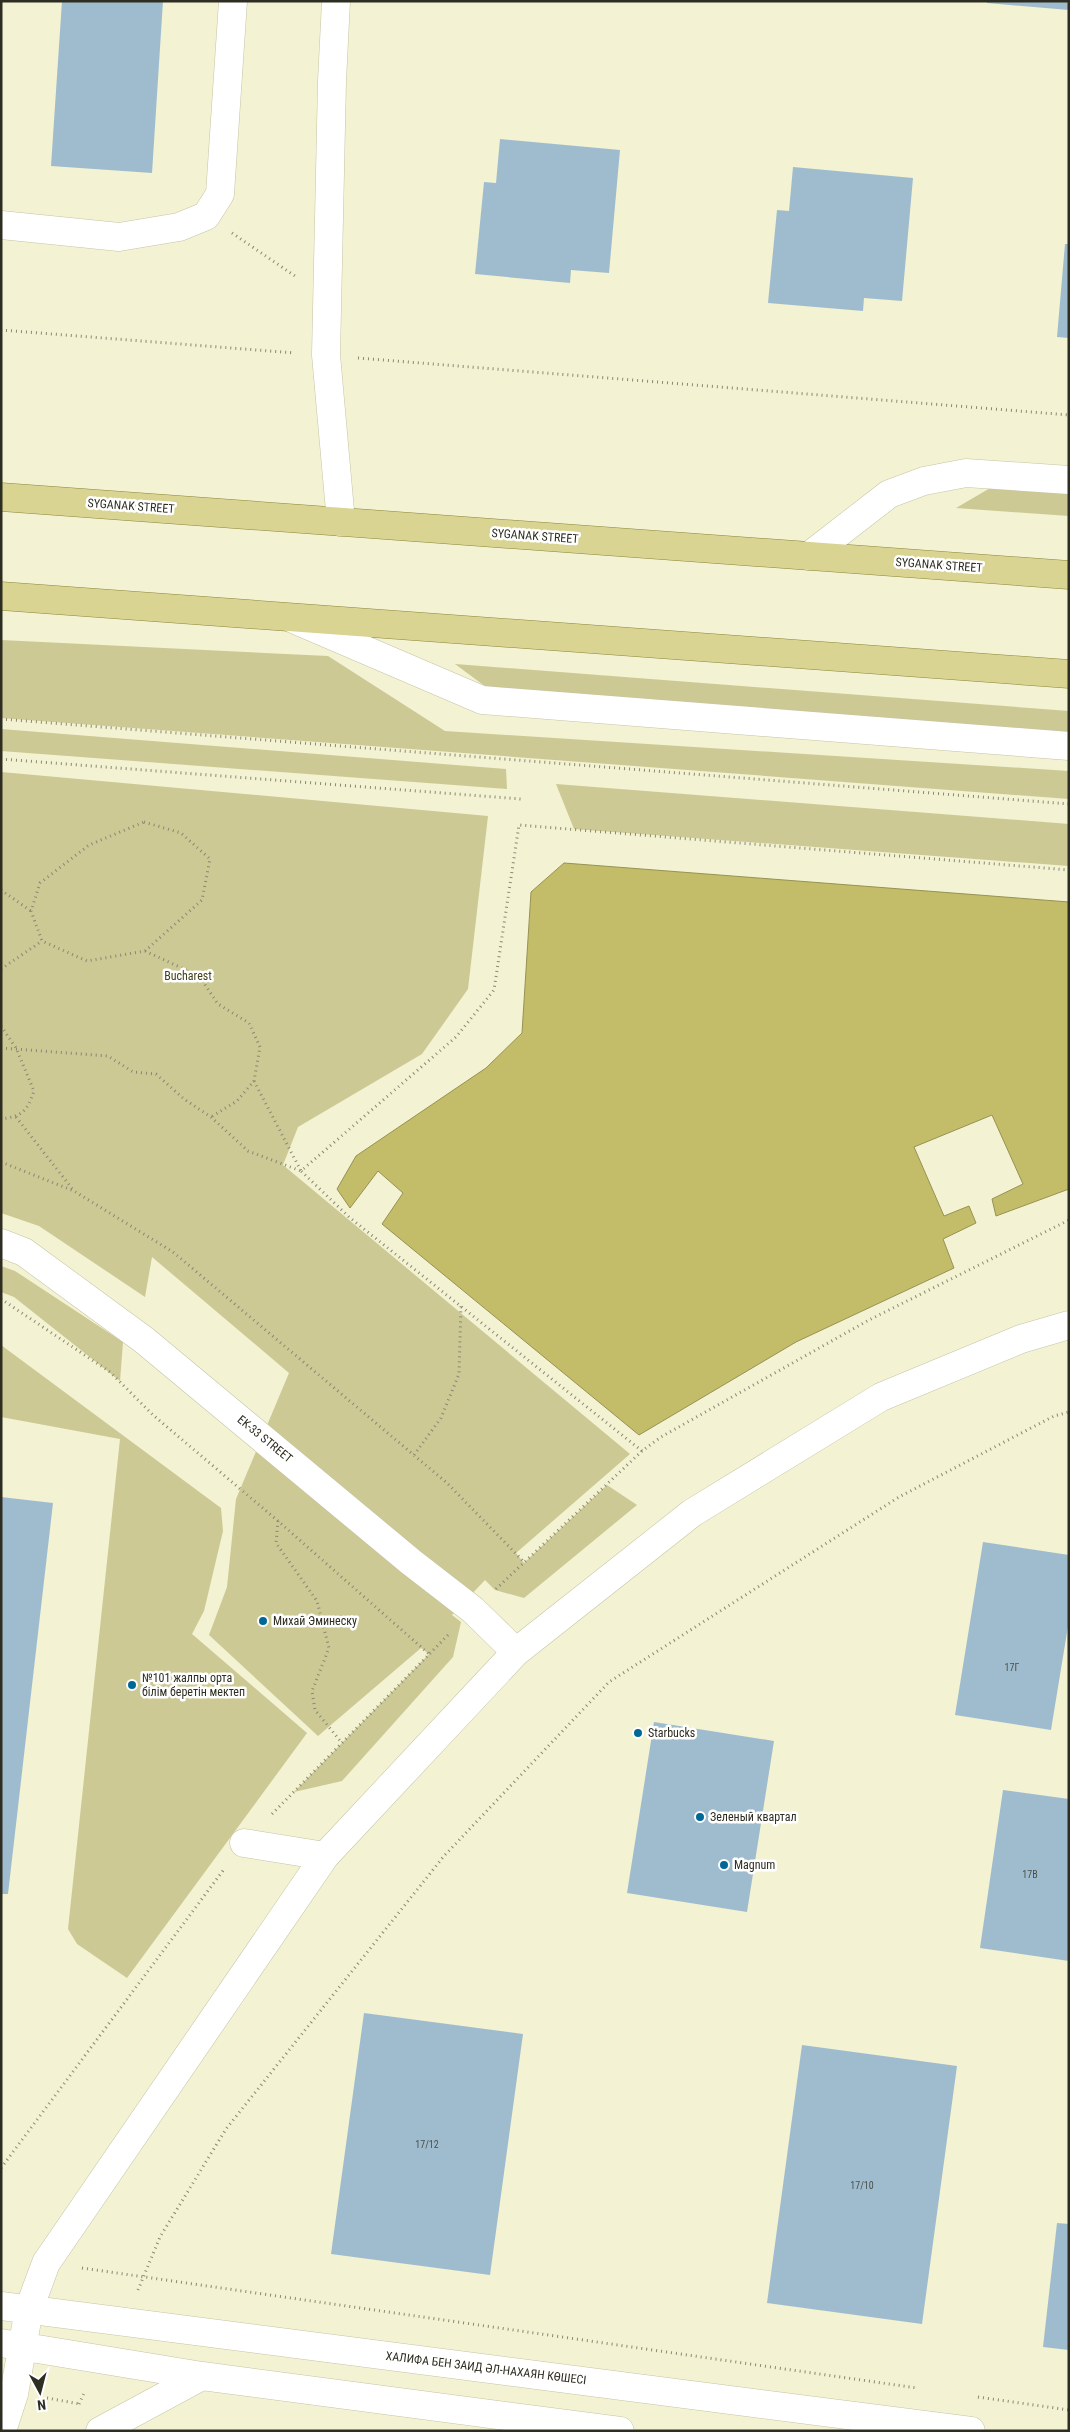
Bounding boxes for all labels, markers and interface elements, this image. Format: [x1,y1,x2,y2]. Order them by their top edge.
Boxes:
street label: SYGANAK STREET [87,496,175,516]
street label: SYGANAK STREET [491,526,579,546]
street label: SYGANAK STREET [895,555,983,575]
park label: Bucharest [164,969,212,983]
street label: EK-33 STREET [235,1413,295,1465]
place label: Михай Эминеску [273,1614,357,1628]
marker: Михай Эминеску [257,1615,269,1627]
house number: 17Г [1005,1662,1019,1673]
place label: №101 жалпы орта білім беретін мектеп [142,1671,245,1699]
marker: №101 жалпы орта білім беретін мектеп [126,1679,138,1691]
place label: Starbucks [648,1726,695,1740]
marker: Starbucks [632,1727,644,1739]
place label: Зеленый квартал [710,1810,797,1824]
marker: Зеленый квартал [694,1811,706,1823]
place label: Magnum [734,1858,775,1872]
marker: Magnum [718,1859,730,1871]
house number: 17В [1022,1869,1038,1880]
house number: 17/12 [415,2139,439,2150]
house number: 17/10 [850,2180,874,2191]
street label: ХАЛИФА БЕН ЗАИД ӘЛ-НАХАЯН КӨШЕСІ [385,2349,587,2387]
north arrow [15,2367,65,2417]
text: N [36,2396,47,2413]

